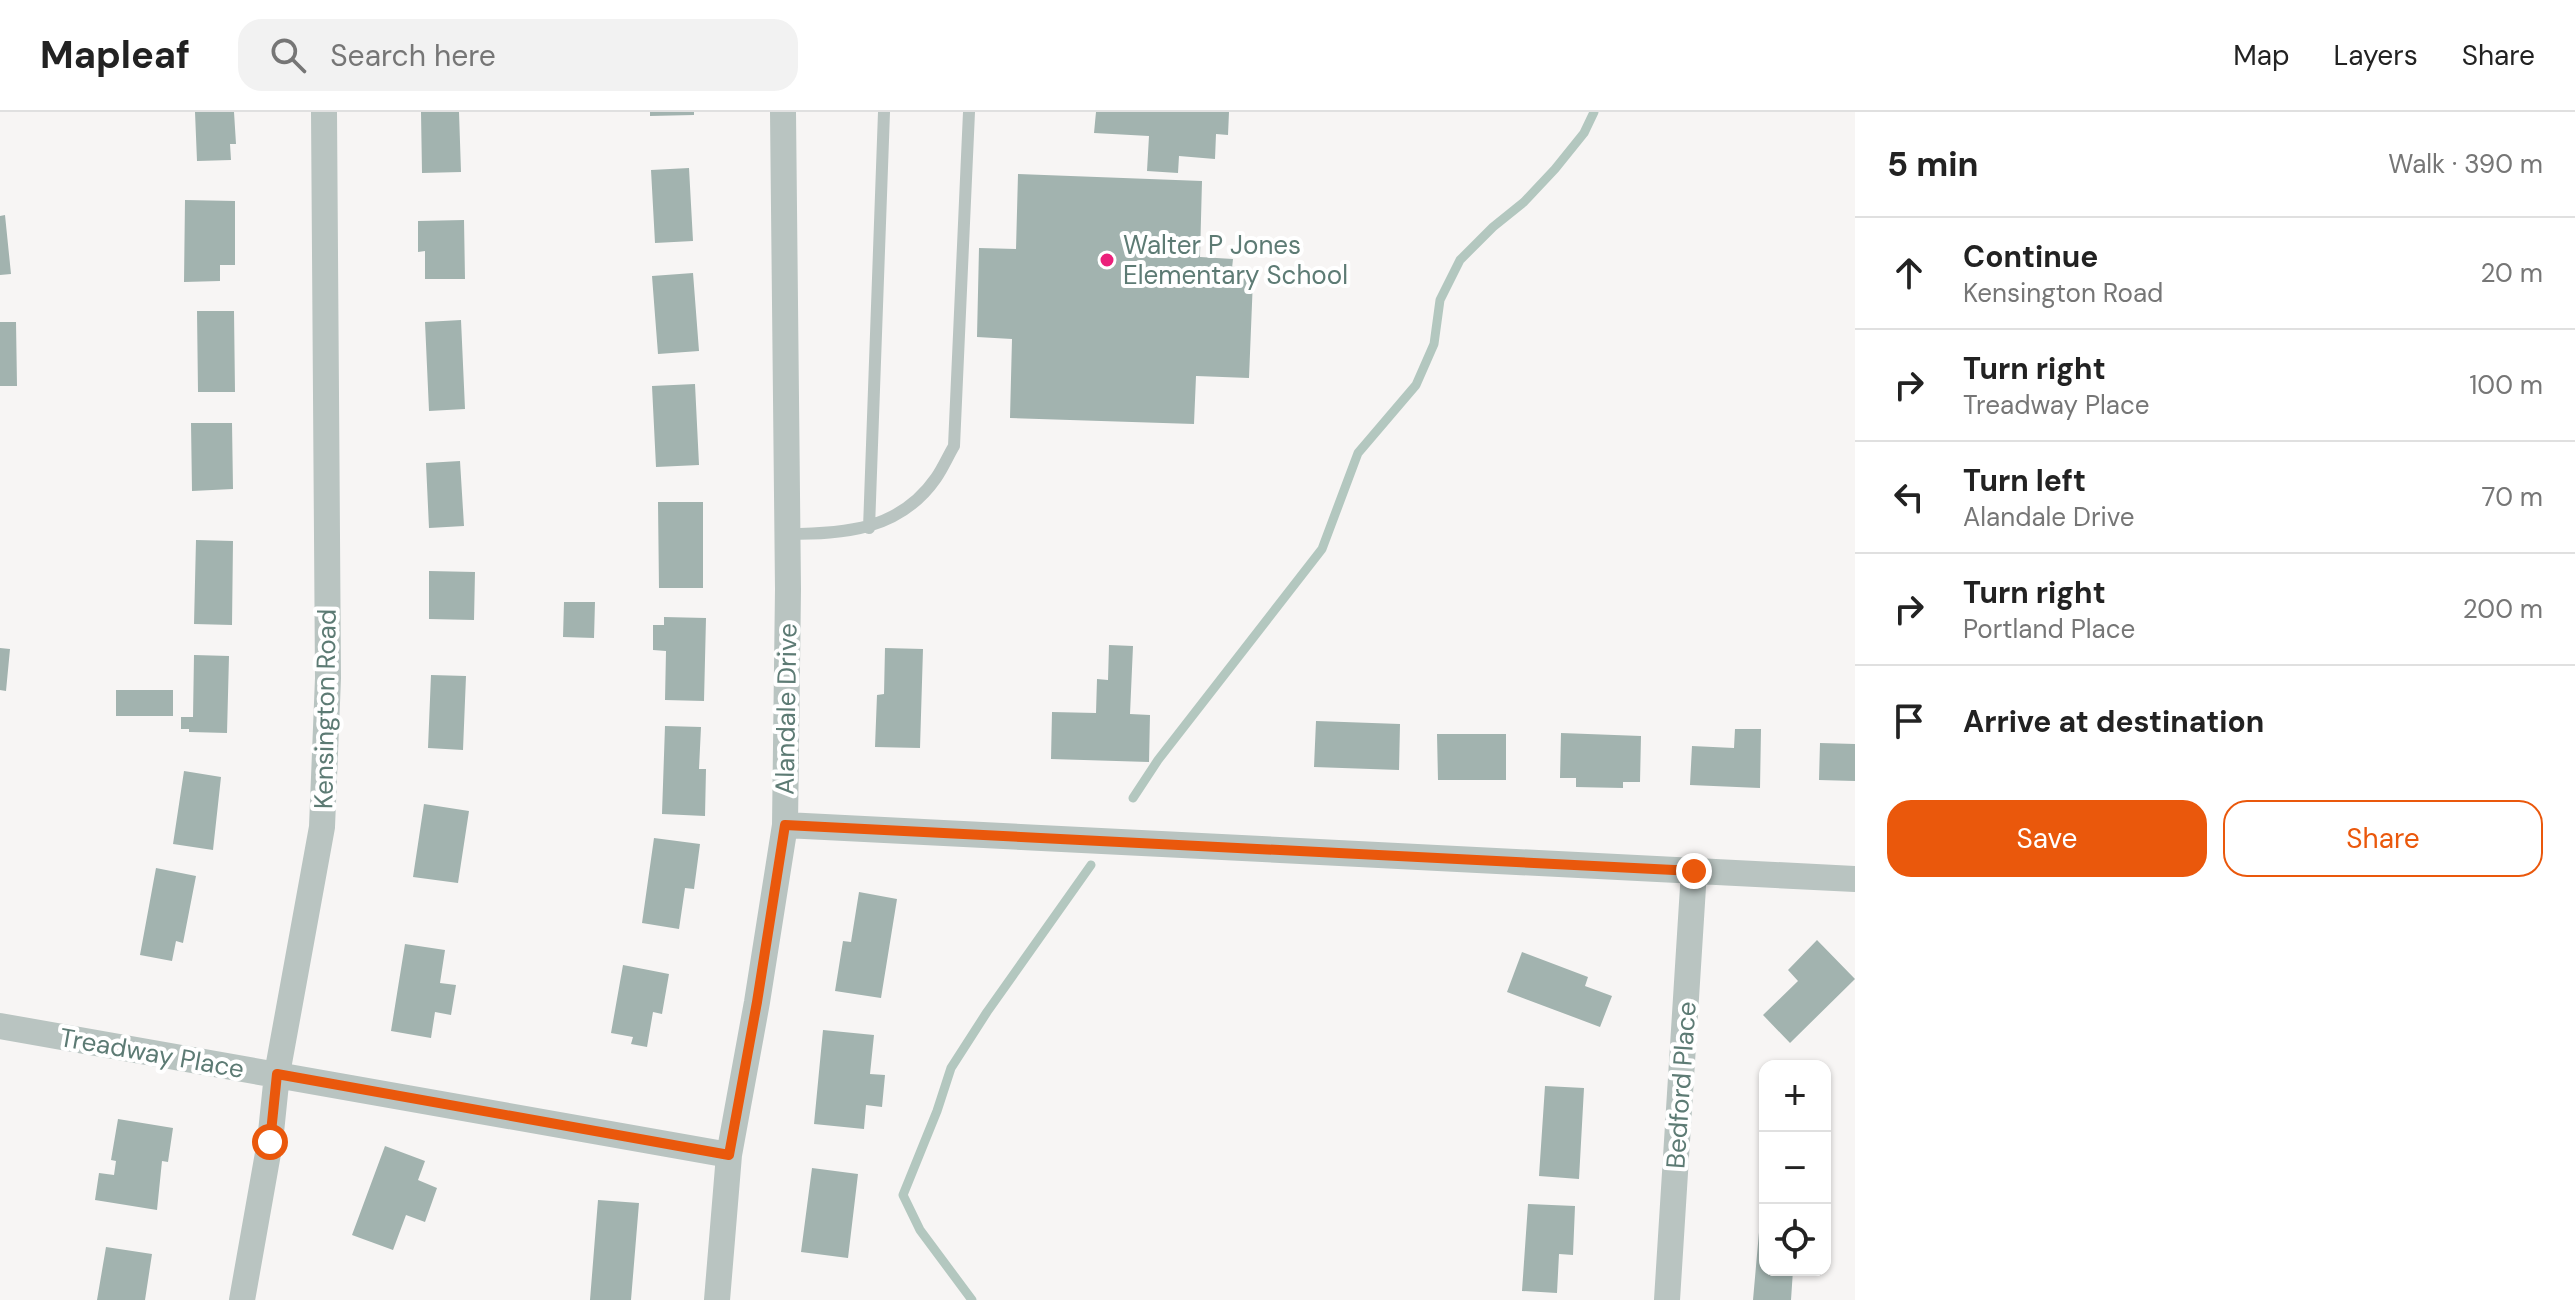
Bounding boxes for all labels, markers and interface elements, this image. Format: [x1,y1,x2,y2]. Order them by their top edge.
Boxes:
search box [238,19,798,91]
text: Mapleaf [40,30,190,80]
icon: search [266,33,310,77]
text: Search here [330,36,496,75]
text: Map [2233,37,2290,74]
text: Layers [2334,37,2418,74]
text: Share [2462,37,2535,74]
text: 5 min [1887,142,1978,187]
text: Walk · 390 m [2388,147,2543,181]
place label: Walter P Jones Elementary School [1123,228,1348,292]
text: Continue [1963,237,2098,276]
marker: Walter P Jones Elementary School [1098,251,1116,269]
icon: ahead [1887,251,1931,295]
text: 20 m [2480,256,2543,290]
text: Kensington Road [1963,276,2163,310]
text: Turn right [1963,349,2106,388]
icon: right [1887,363,1931,407]
text: 100 m [2469,368,2543,402]
text: Treadway Place [1963,388,2150,422]
text: Turn left [1963,461,2086,500]
icon: left [1887,475,1931,519]
text: 70 m [2482,480,2543,514]
text: Alandale Drive [1963,500,2135,534]
text: Turn right [1963,573,2106,612]
icon: right [1887,587,1931,631]
text: 200 m [2463,592,2543,626]
street label: Kensington Road [306,609,344,809]
text: Portland Place [1963,612,2135,646]
street label: Alandale Drive [768,623,804,795]
icon: arrive [1887,699,1931,743]
text: Arrive at destination [1963,702,2264,741]
button: Save [1887,800,2207,877]
button: Share [2223,800,2543,877]
route end [1676,853,1712,889]
street label: Bedford Place [1658,1000,1704,1170]
street label: Treadway Place [57,1020,247,1086]
map controls [1759,1060,1831,1276]
button: + [1759,1060,1831,1132]
route start [252,1124,288,1160]
button: − [1759,1132,1831,1204]
button: locate [1759,1204,1831,1276]

